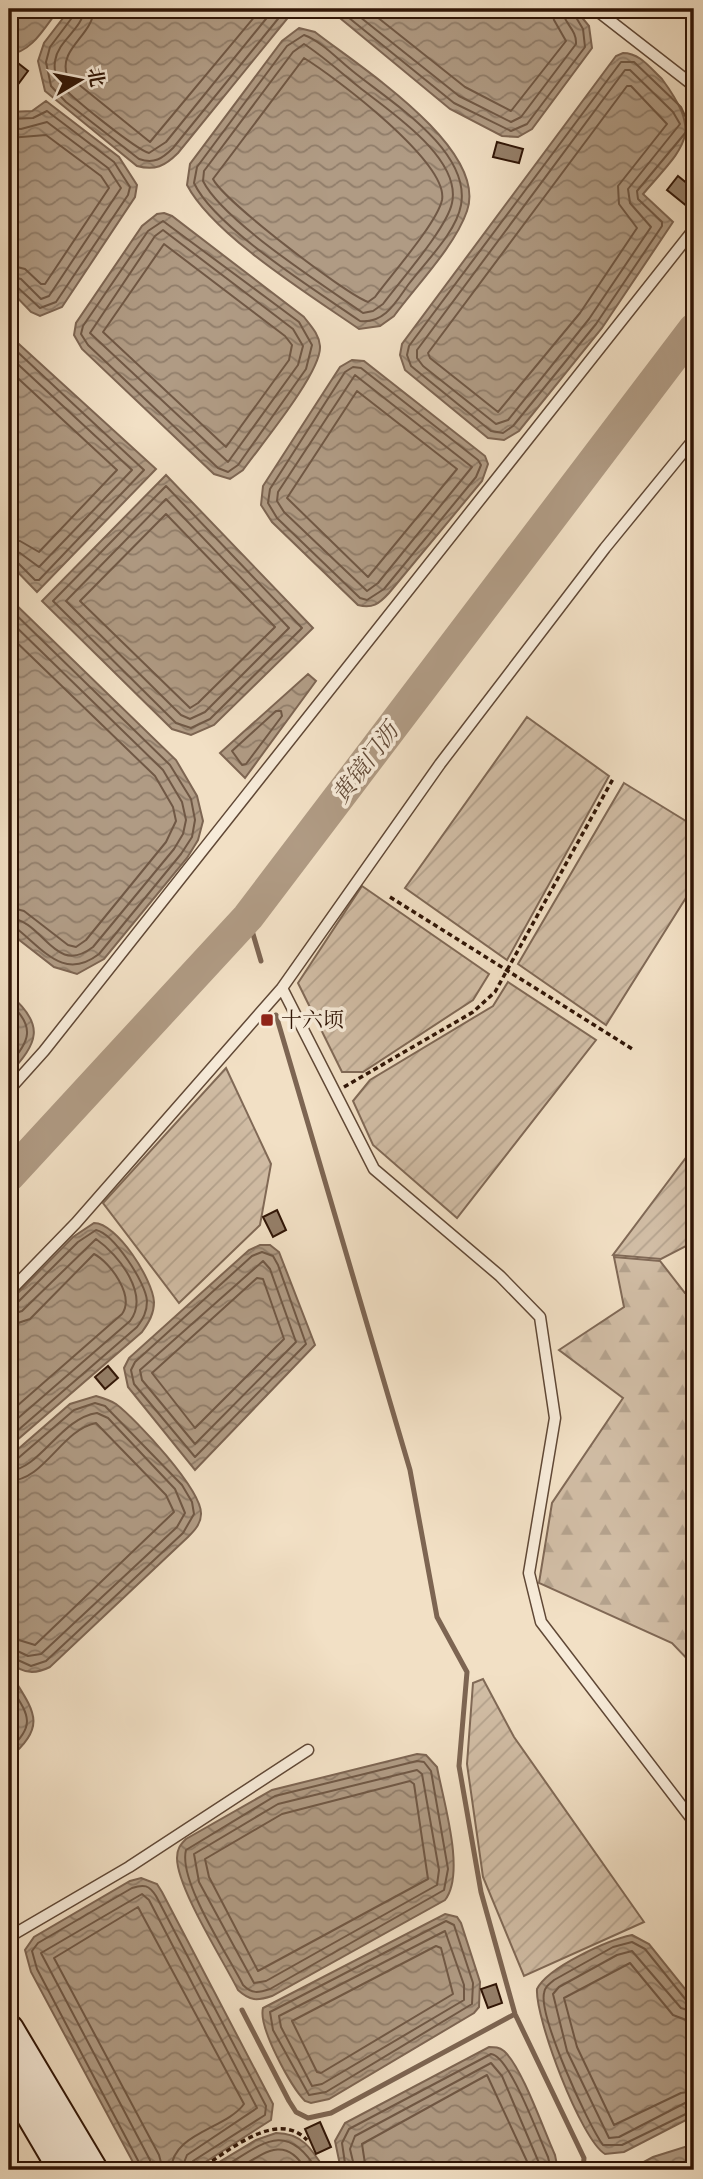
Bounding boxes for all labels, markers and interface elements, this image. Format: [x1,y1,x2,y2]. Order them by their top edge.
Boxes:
north arrow [46,46,116,116]
text: 北 [83,66,109,88]
water label: 黄镜门沥 [326,715,406,808]
place label: 十六顷 [281,1007,344,1032]
marker: 十六顷 [259,1012,275,1028]

